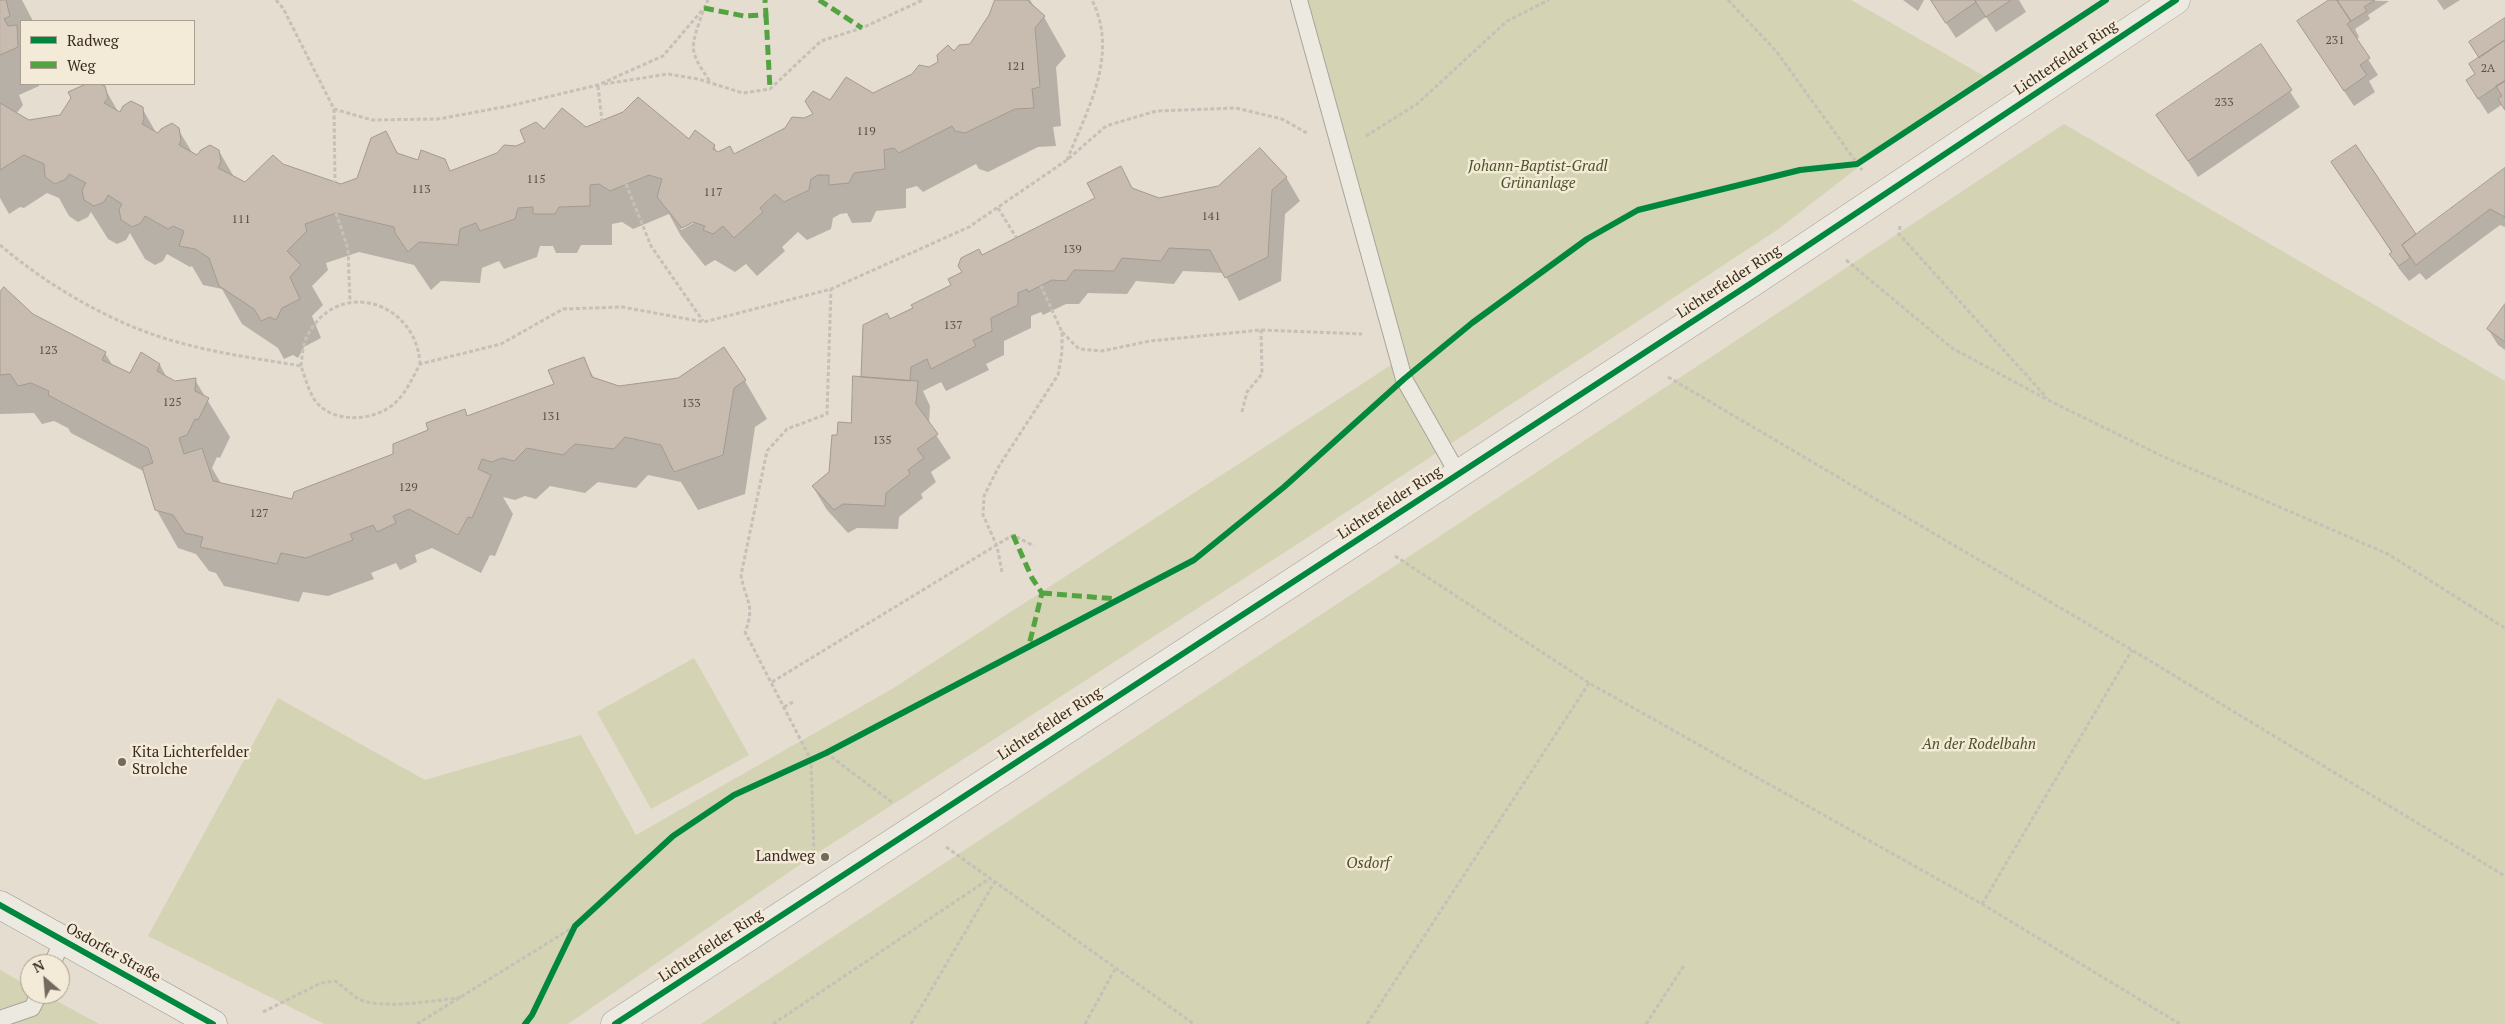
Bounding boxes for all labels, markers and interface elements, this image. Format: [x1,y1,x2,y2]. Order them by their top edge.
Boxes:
street label: Lichterfelder Ring [2011,17,2121,99]
legend [20,20,195,85]
text: Radweg [67,30,119,50]
house number: 231 [2325,34,2345,48]
text: Weg [67,55,95,75]
house number: 121 [1006,60,1026,74]
house number: 2A [2481,62,2495,76]
house number: 233 [2214,96,2234,110]
house number: 119 [856,125,876,139]
park label: Johann-Baptist-Gradl Grünanlage [1468,158,1608,193]
house number: 115 [526,173,546,187]
house number: 113 [411,183,431,197]
house number: 117 [703,186,723,200]
house number: 141 [1201,210,1221,224]
house number: 111 [231,213,251,227]
street label: Lichterfelder Ring [1674,242,1784,322]
house number: 139 [1062,243,1082,257]
house number: 137 [943,319,963,333]
house number: 123 [38,344,58,358]
house number: 125 [162,396,182,410]
house number: 133 [681,397,701,411]
house number: 131 [541,410,561,424]
house number: 135 [872,434,892,448]
street label: Lichterfelder Ring [1335,463,1445,543]
house number: 129 [398,481,418,495]
house number: 127 [249,507,269,521]
street label: Lichterfelder Ring [995,684,1105,764]
park label: An der Rodelbahn [1922,736,2036,754]
place label: Kita Lichterfelder Strolche [132,744,249,779]
marker: Kita Lichterfelder Strolche [116,756,128,768]
place label: Landweg [756,848,815,866]
marker: Landweg [819,851,831,863]
park label: Osdorf [1346,855,1390,873]
street label: Lichterfelder Ring [656,906,766,986]
street label: Osdorfer Straße [62,919,164,987]
north arrow [20,954,70,1004]
text: N [29,955,47,977]

